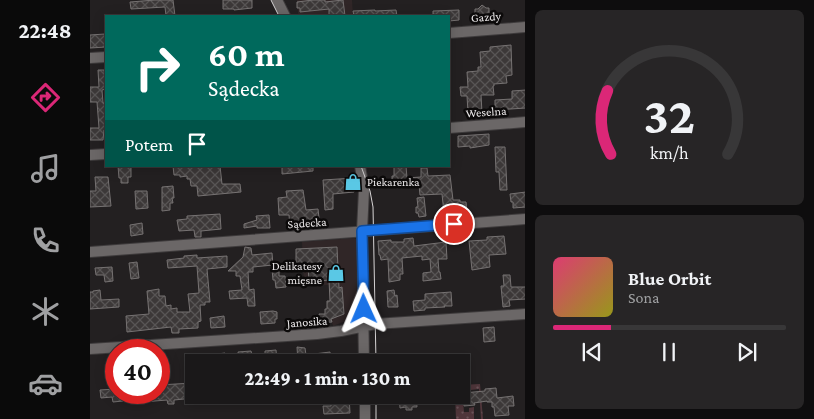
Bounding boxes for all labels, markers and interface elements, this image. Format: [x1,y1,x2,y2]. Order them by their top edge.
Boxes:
street label: Gazdy [471,9,502,25]
text: 22:48 [19,18,71,43]
icon: right [125,35,190,100]
text: 60 m [208,35,285,74]
text: Sądecka [208,76,279,101]
icon: directions [28,80,63,115]
text: 32 [644,86,695,144]
street label: Weselna [465,104,507,120]
icon: arrive [183,130,211,158]
text: Potem [125,134,173,155]
text: km/h [650,143,689,163]
icon: music [28,151,63,186]
shop icon: Piekarenka [343,172,363,192]
place label: Piekarenka [367,175,420,189]
pin [433,203,475,245]
icon: arrive [440,210,468,238]
street label: Sądecka [287,215,327,231]
icon: phone [28,223,63,258]
place label: Delikatesy mięsne [272,259,322,287]
shop icon: Delikatesy mięsne [326,263,346,283]
text: Blue Orbit [628,268,711,289]
position arrow [337,282,389,334]
text: Sona [628,289,659,306]
icon: climate [28,294,63,329]
street label: Janosika [285,314,328,330]
icon: previous [578,338,606,366]
icon: pause [655,338,683,366]
icon: next [733,338,761,366]
speed limit sign: 40 [105,339,170,404]
icon: car [28,366,63,401]
text: 22:49 · 1 min · 130 m [245,368,410,389]

